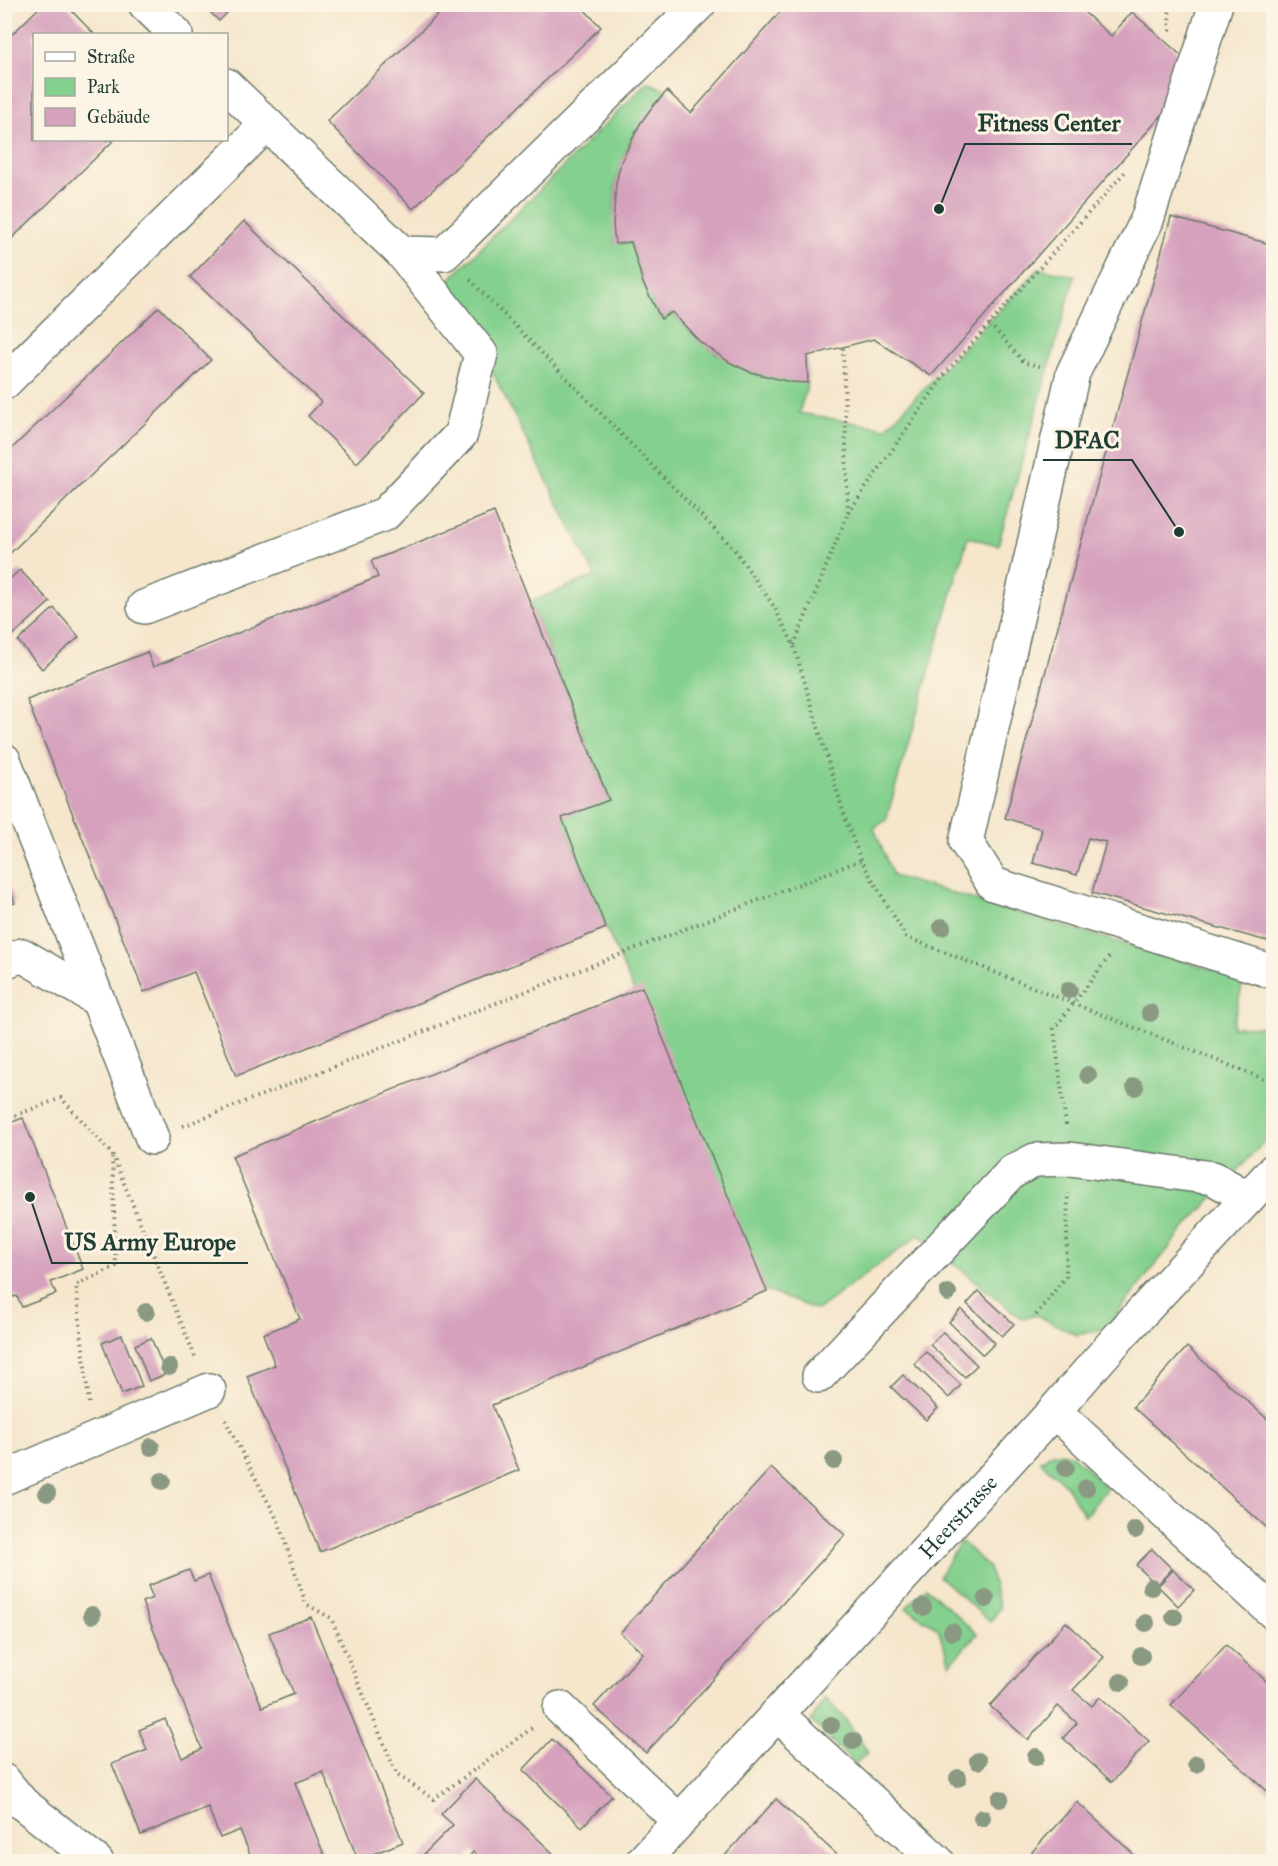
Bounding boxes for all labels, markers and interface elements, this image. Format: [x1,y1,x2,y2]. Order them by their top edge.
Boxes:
legend [33,33,228,141]
text: Straße [87,46,135,68]
text: Park [87,76,120,98]
callout: Fitness Center [965,102,1132,144]
text: Gebäude [87,106,150,128]
text: Fitness Center [977,108,1122,138]
callout: DFAC [1043,418,1132,460]
text: DFAC [1054,425,1120,455]
callout: US Army Europe [52,1221,248,1263]
text: US Army Europe [64,1227,236,1257]
street label: Heerstrasse [913,1469,1003,1564]

